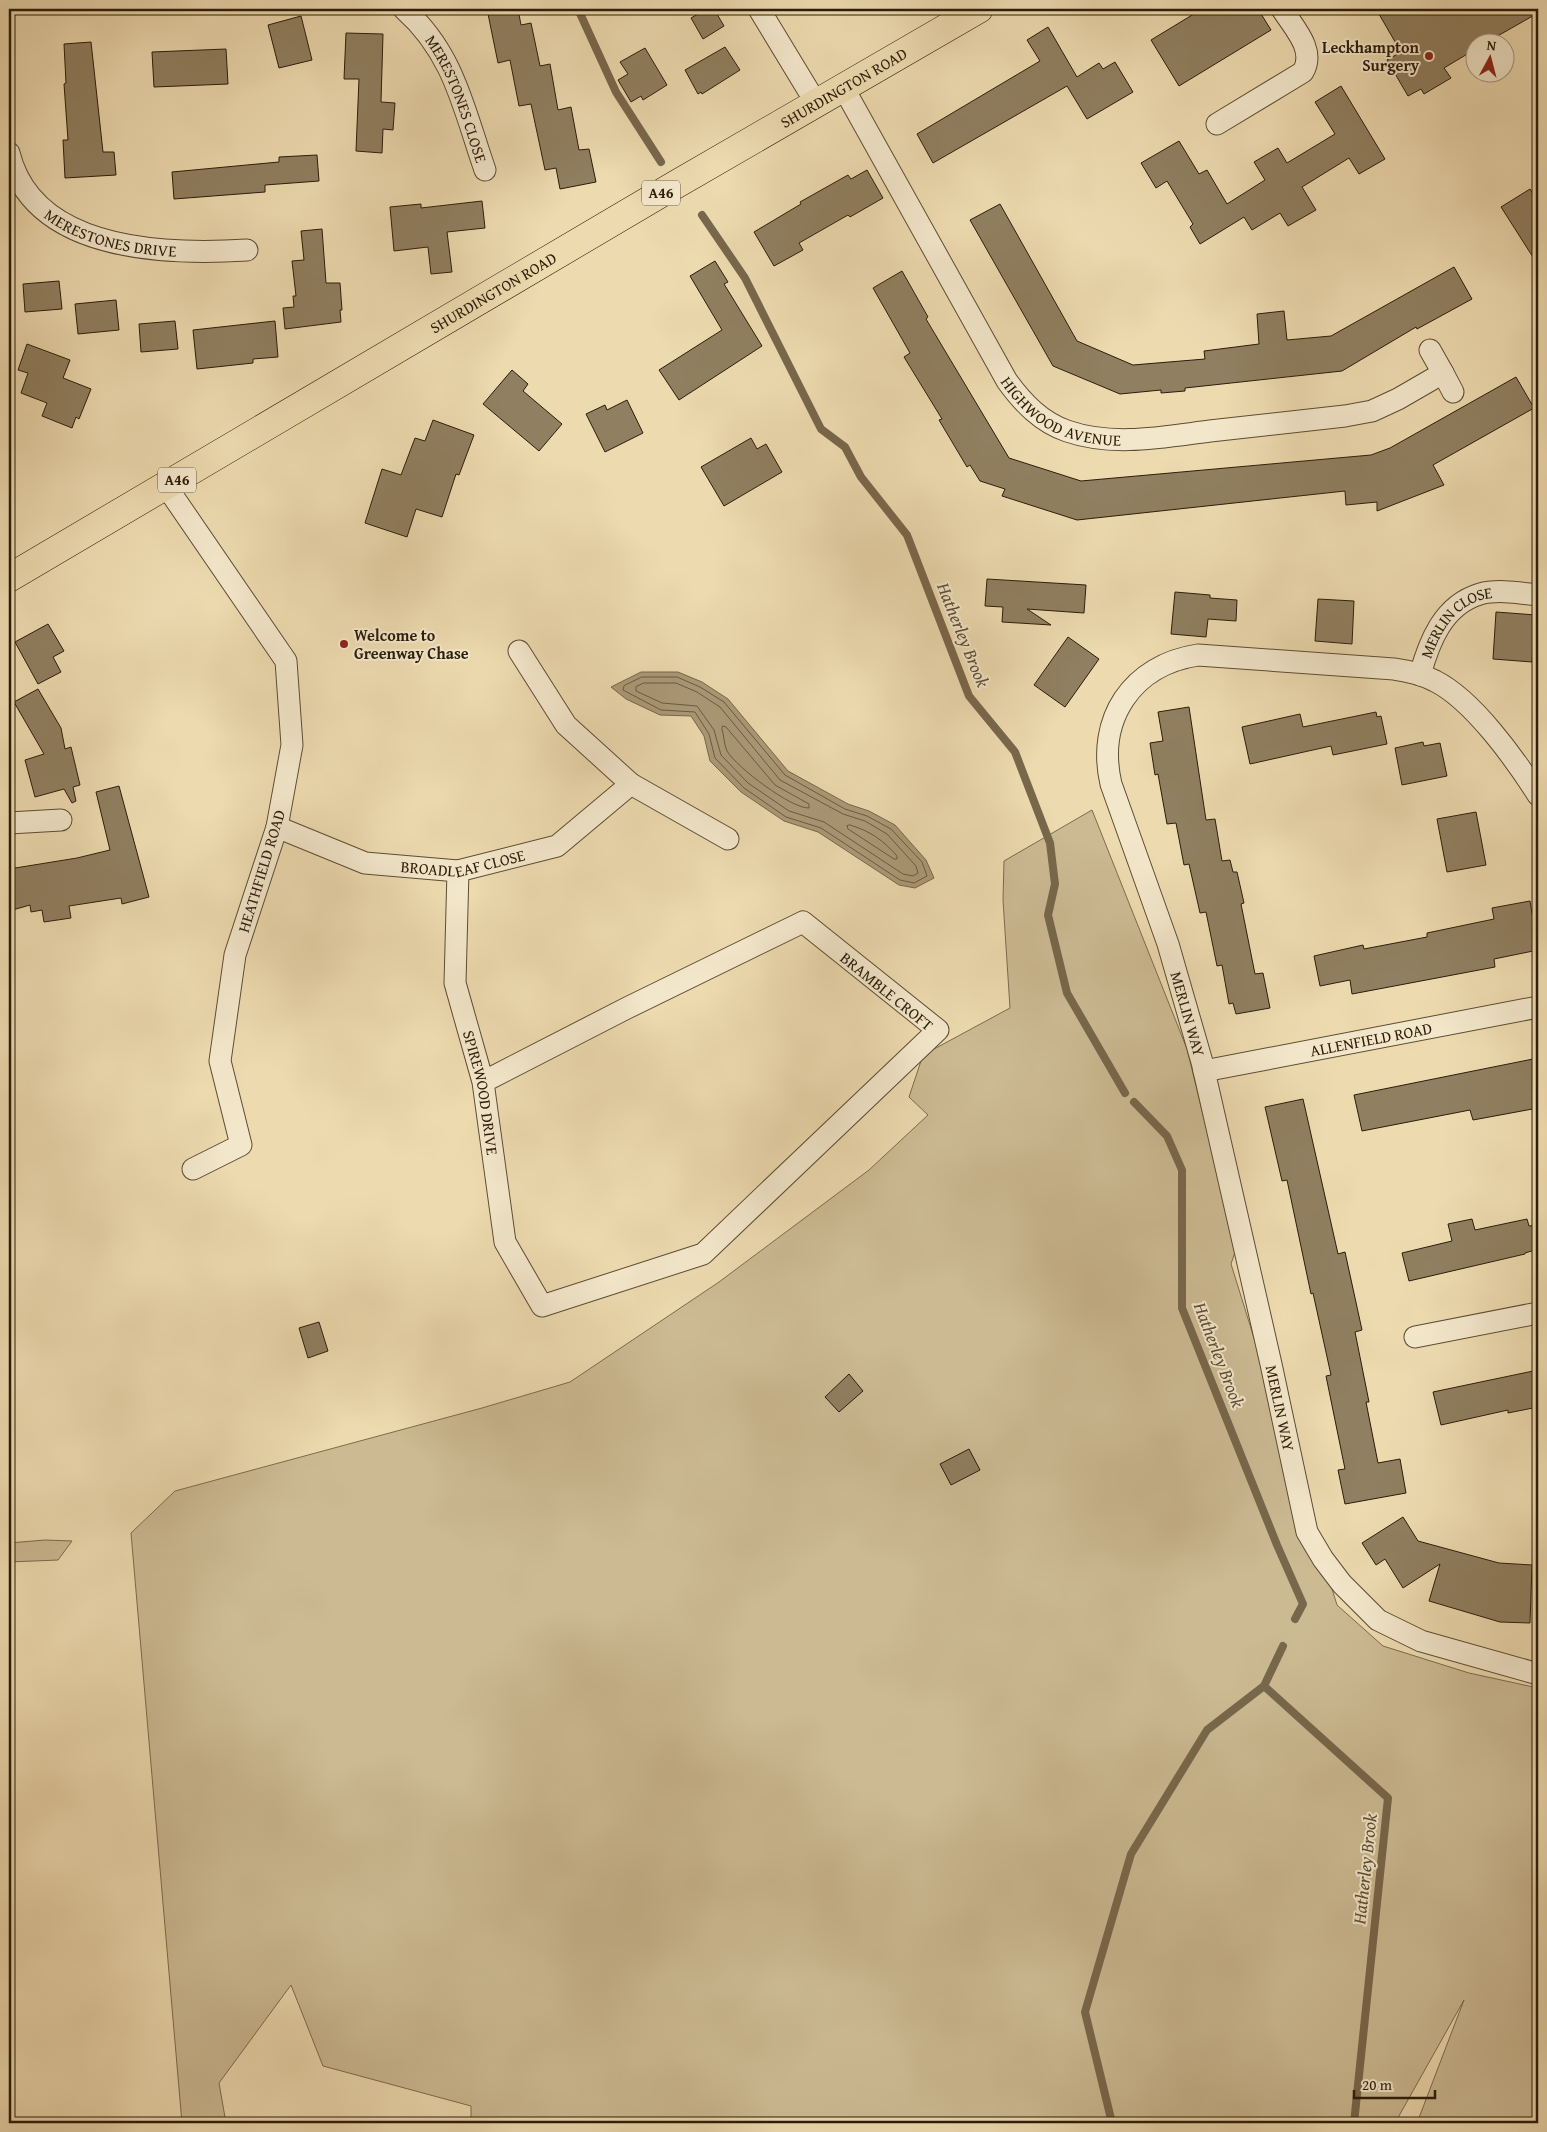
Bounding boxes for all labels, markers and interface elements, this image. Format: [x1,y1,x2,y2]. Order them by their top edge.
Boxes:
street label: MERESTONES CLOSE [420,30,494,166]
north arrow [1464,32,1514,82]
place label: Leckhampton Surgery [1322,35,1420,77]
text: N [1486,35,1498,56]
street label: SHURDINGTON ROAD [775,41,912,134]
marker: Leckhampton Surgery [1423,50,1435,62]
road number: A46 [642,180,680,206]
street label: MERESTONES DRIVE [40,202,177,263]
street label: SHURDINGTON ROAD [425,245,561,339]
street label: HIGHWOOD AVENUE [995,371,1121,452]
road number: A46 [158,468,196,492]
water label: Hatherley Brook [930,577,997,692]
street label: MERLIN CLOSE [1414,580,1494,662]
place label: Welcome to Greenway Chase [354,623,469,665]
marker: Welcome to Greenway Chase [338,638,350,650]
street label: HEATHFIELD ROAD [231,807,291,935]
street label: BROADLEAF CLOSE [400,843,527,883]
street label: BRAMBLE CROFT [835,946,939,1036]
street label: MERLIN WAY [1164,968,1212,1059]
street label: ALLENFIELD ROAD [1308,1016,1434,1062]
street label: SPIREWOOD DRIVE [457,1027,505,1157]
water label: Hatherley Brook [1187,1297,1252,1412]
street label: MERLIN WAY [1260,1363,1301,1454]
water label: Hatherley Brook [1345,1812,1384,1927]
scale bar [1354,2067,1436,2099]
text: 20 m [1362,2074,1393,2095]

